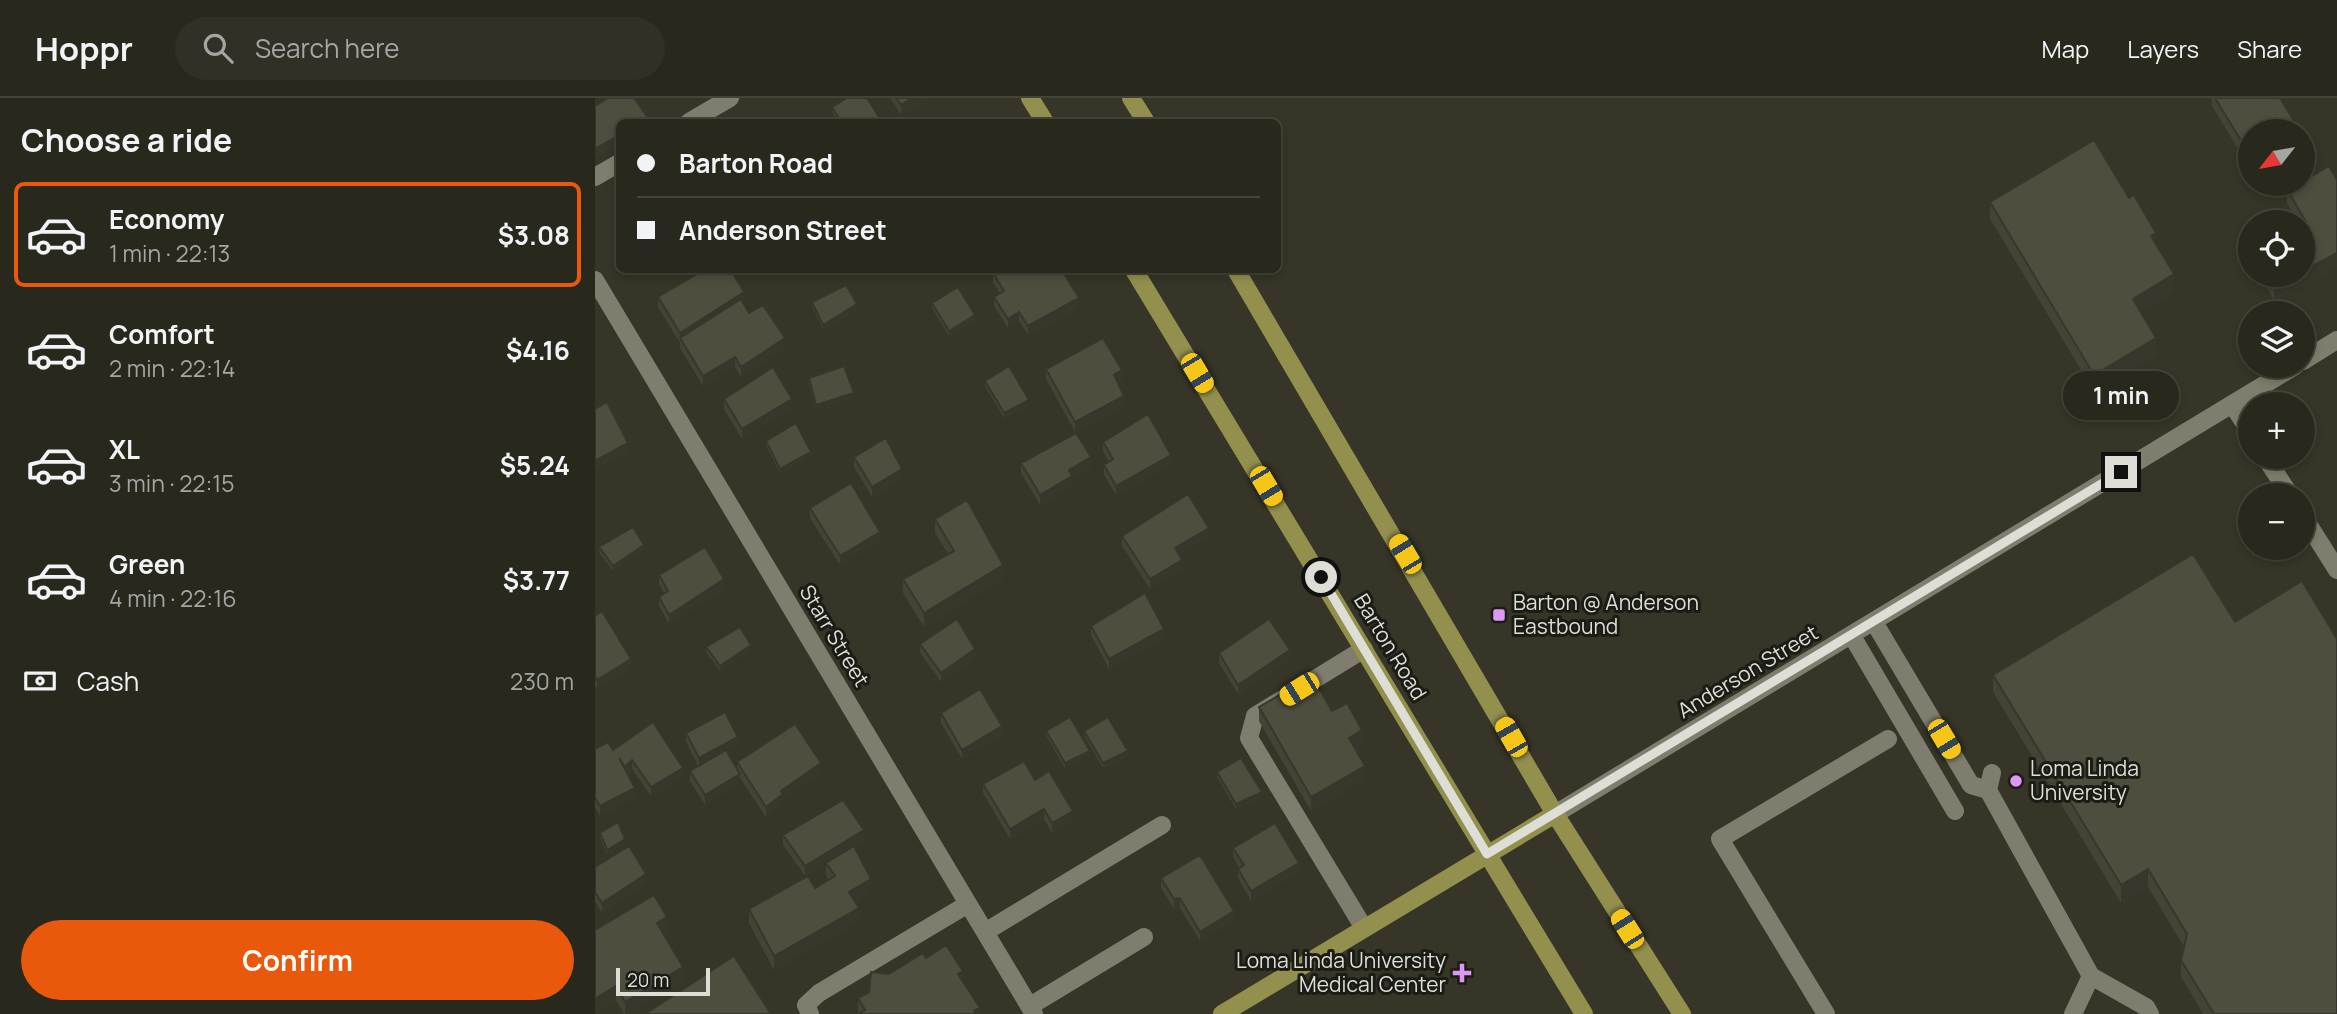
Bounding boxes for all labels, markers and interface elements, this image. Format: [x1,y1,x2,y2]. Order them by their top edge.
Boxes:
search box [175,17,665,80]
text: Hoppr [35,26,133,71]
icon: search [199,29,237,67]
text: Search here [255,30,400,66]
text: Map [2042,32,2089,65]
text: Layers [2127,32,2199,65]
text: Share [2237,32,2302,65]
text: Choose a ride [21,118,232,162]
north arrow [2238,119,2315,196]
map controls [2238,119,2315,560]
text: Barton Road [679,145,833,181]
text: Economy [109,201,224,237]
icon: car [25,203,88,266]
button: locate [2238,210,2315,287]
text: Anderson Street [679,212,887,248]
text: $3.08 [498,217,570,253]
text: 1 min · 22:13 [109,237,230,269]
button: layers [2238,301,2315,378]
text: Comfort [109,316,215,352]
icon: car [25,318,88,381]
text: $4.16 [506,332,570,368]
car [1178,350,1217,396]
text: 2 min · 22:14 [109,352,235,384]
callout: 1 min [2063,370,2179,420]
text: 1 min [2093,379,2149,411]
button: + [2238,392,2315,469]
text: XL [109,431,140,467]
icon: car [25,433,88,496]
text: $5.24 [500,447,570,483]
route end [2105,456,2137,488]
car [1247,463,1286,509]
text: 3 min · 22:15 [109,467,235,499]
button: − [2238,483,2315,560]
car [1386,531,1425,577]
text: Green [109,546,185,582]
icon: car [25,548,88,611]
route start [1305,561,1337,593]
text: $3.77 [503,562,570,598]
street label: Starr Street [793,579,876,692]
text: 4 min · 22:16 [109,582,236,614]
street label: Barton Road [1348,588,1433,705]
place label: Barton @ Anderson Eastbound [1513,588,1699,640]
marker: Barton @ Anderson Eastbound [1491,607,1507,623]
street label: Anderson Street [1672,618,1823,724]
icon: cash [21,662,59,700]
text: Cash [77,663,139,699]
text: 230 m [510,665,574,697]
car [1276,669,1323,709]
car [1492,714,1531,760]
car [1925,716,1964,762]
place label: Loma Linda University [2030,754,2139,806]
marker: Loma Linda University [2008,773,2024,789]
car [1607,906,1648,952]
button: Confirm [21,920,574,1000]
place label: Loma Linda University Medical Center [1236,946,1446,998]
marker: Loma Linda University Medical Center [1452,963,1472,983]
scale bar [616,965,711,997]
text: 20 m [627,967,669,993]

